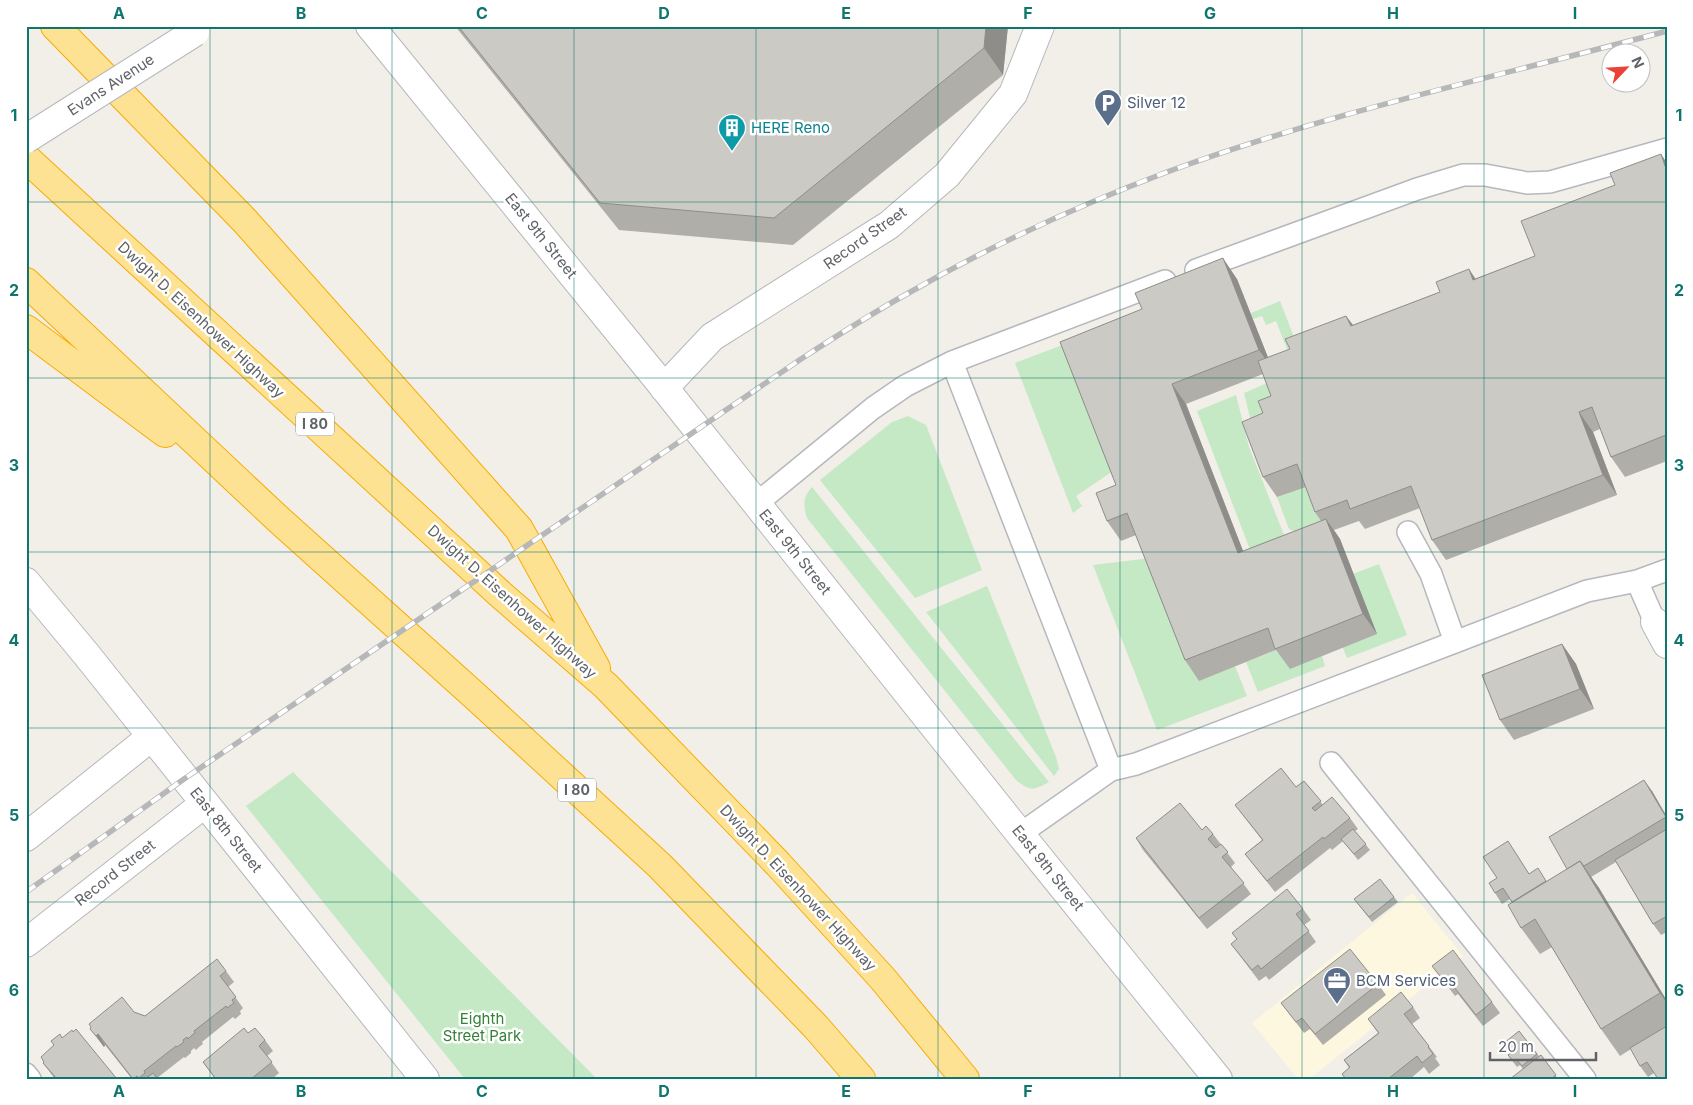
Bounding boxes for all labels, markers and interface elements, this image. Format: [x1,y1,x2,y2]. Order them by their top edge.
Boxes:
text: A [113,3,125,23]
text: B [296,3,306,23]
text: C [476,3,488,23]
text: D [658,3,670,23]
text: E [841,3,851,23]
text: F [1023,3,1033,23]
text: G [1204,3,1216,23]
text: H [1387,3,1399,23]
text: I [1573,3,1577,23]
north arrow [1600,42,1650,92]
street label: Evans Avenue [64,50,158,120]
text: N [1628,54,1648,71]
parking icon: Silver 12 [1093,88,1123,127]
place label: Silver 12 [1127,93,1186,112]
text: 1 [11,105,17,125]
text: 1 [1676,105,1682,125]
building icon: HERE Reno [717,113,747,152]
place label: HERE Reno [751,118,830,137]
street label: East 9th Street [501,189,582,282]
street label: Record Street [820,202,910,273]
street label: Dwight D. Eisenhower Highway [114,237,289,402]
text: 2 [9,280,19,300]
text: 2 [1674,280,1684,300]
road number: I 80 [296,412,334,436]
text: 3 [9,455,19,475]
text: 3 [1674,455,1684,475]
street label: East 9th Street [755,505,836,598]
street label: Dwight D. Eisenhower Highway [424,521,601,683]
text: 4 [9,630,20,650]
text: 4 [1674,630,1685,650]
road number: I 80 [558,778,596,802]
street label: East 8th Street [186,783,267,876]
street label: Dwight D. Eisenhower Highway [716,800,881,975]
text: 5 [9,805,19,825]
text: 5 [1674,805,1684,825]
street label: East 9th Street [1008,821,1089,914]
street label: Record Street [71,835,159,910]
office icon: BCM Services [1322,966,1352,1005]
place label: BCM Services [1356,971,1456,990]
text: 6 [9,980,19,1000]
text: 6 [1674,980,1684,1000]
park label: Eighth Street Park [443,1009,522,1045]
scale bar [1490,1030,1597,1062]
text: 20 m [1498,1037,1534,1056]
text: A [113,1081,125,1101]
text: B [296,1081,306,1101]
text: C [476,1081,488,1101]
text: D [658,1081,670,1101]
text: E [841,1081,851,1101]
text: F [1023,1081,1033,1101]
text: G [1204,1081,1216,1101]
text: H [1387,1081,1399,1101]
text: I [1573,1081,1577,1101]

